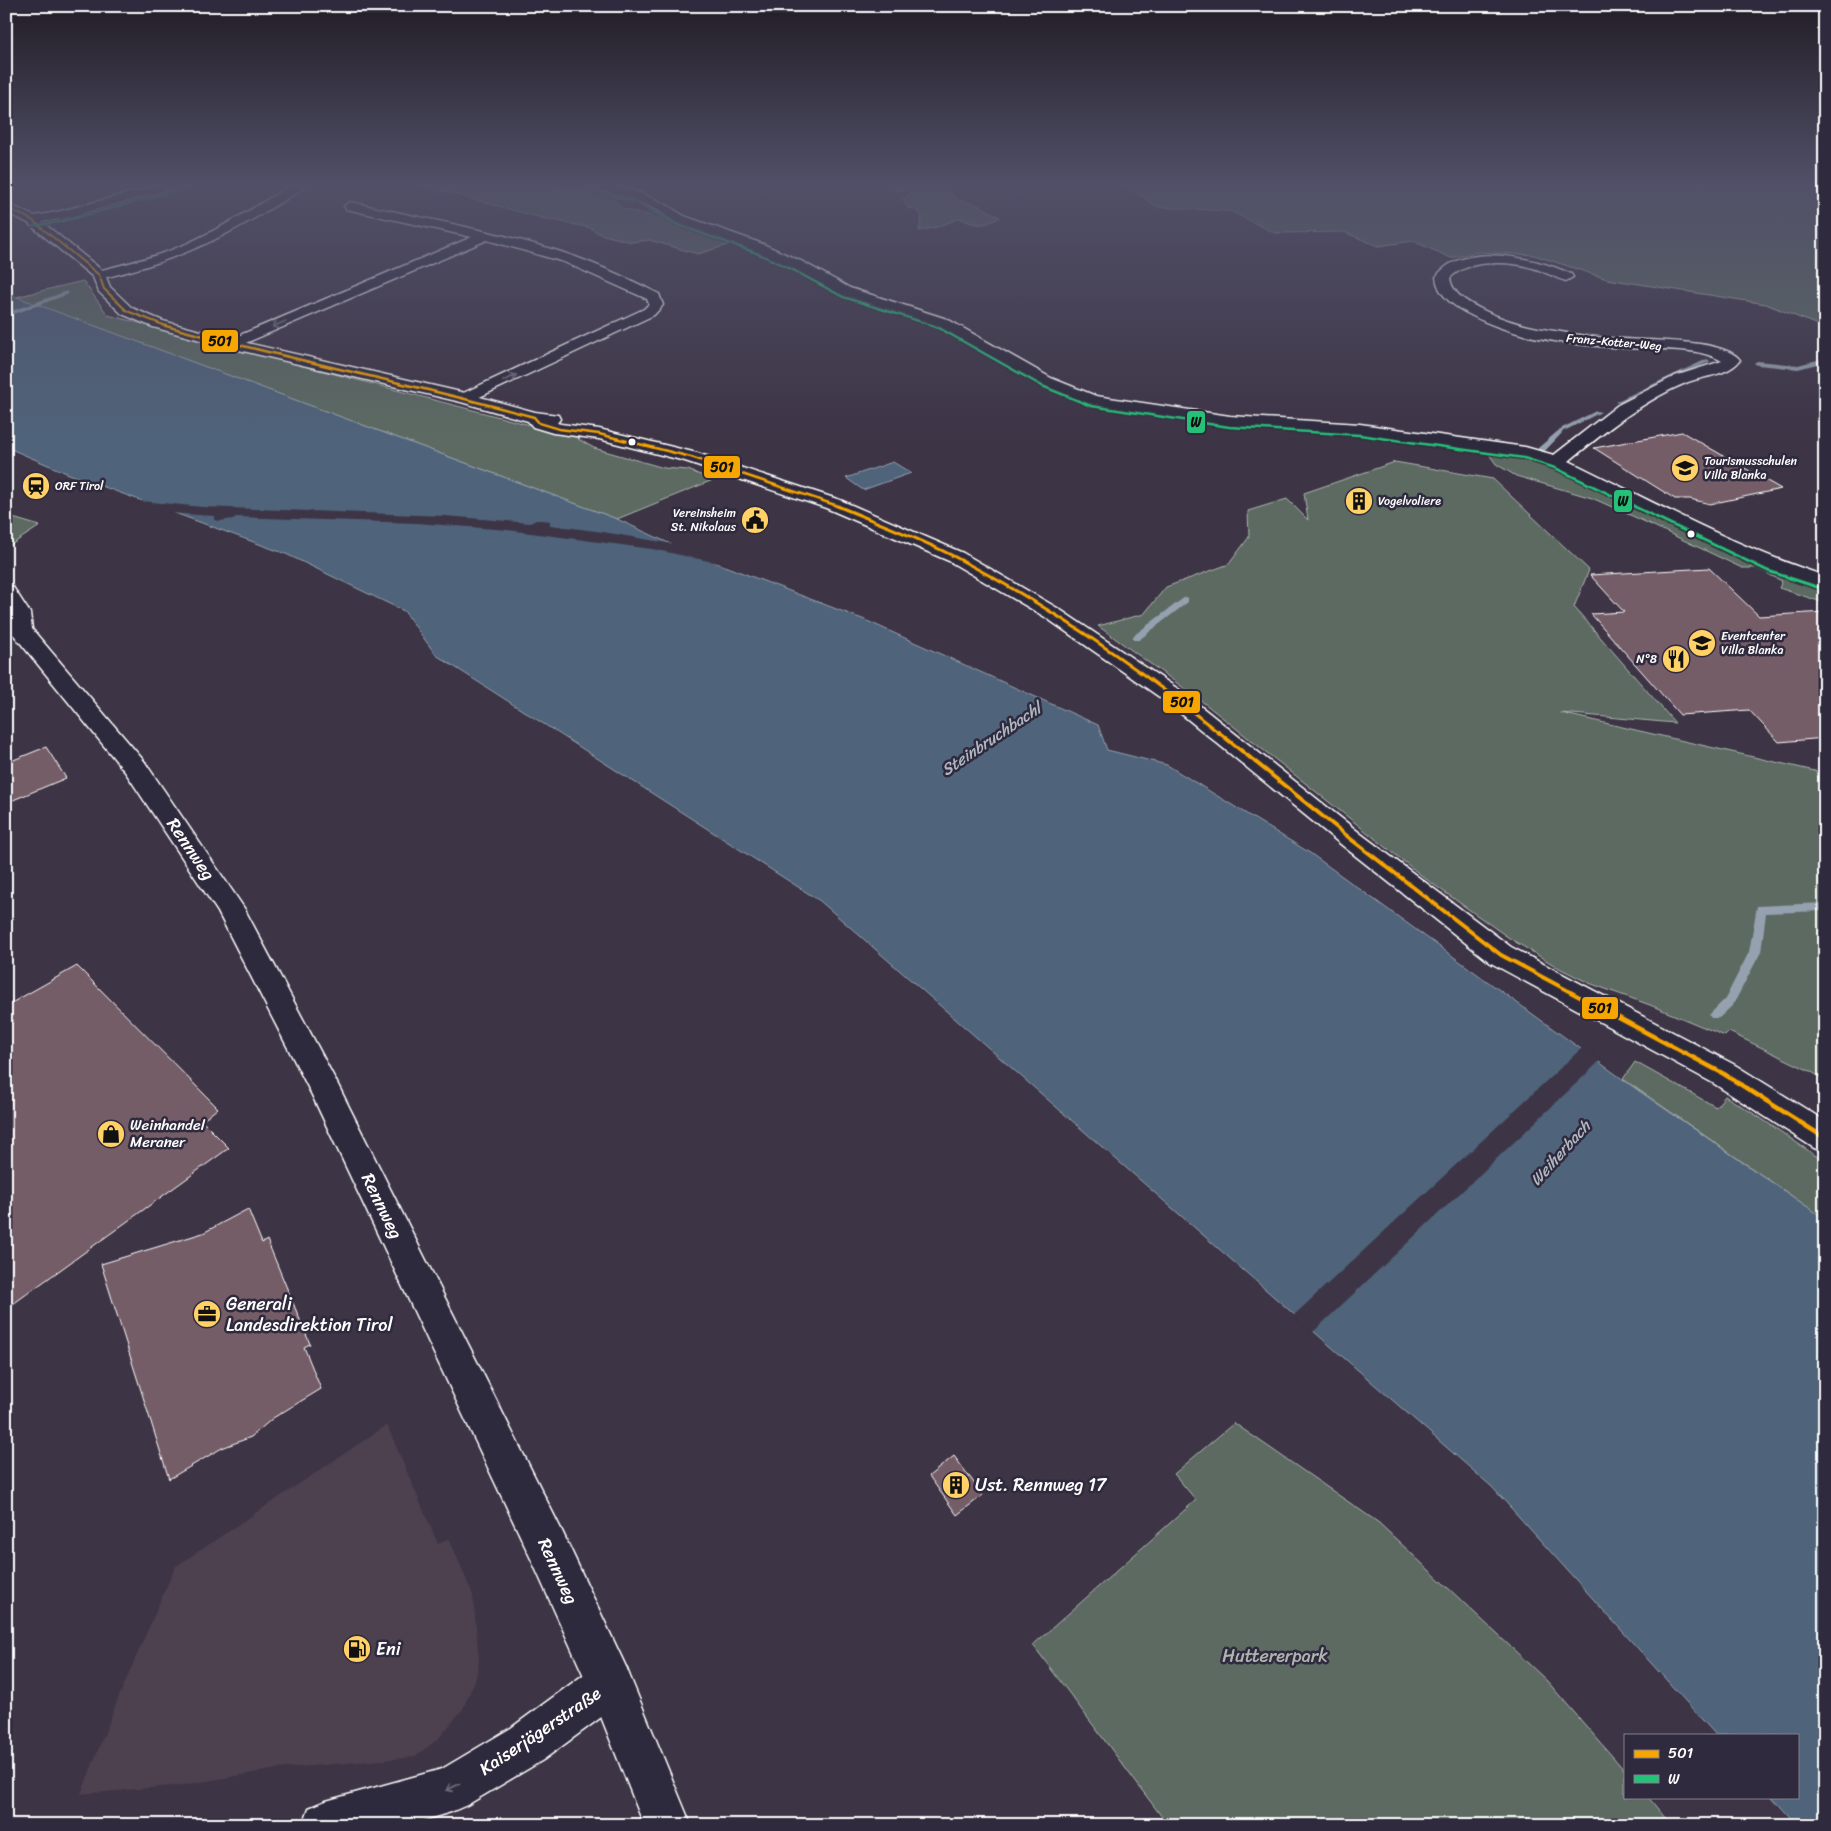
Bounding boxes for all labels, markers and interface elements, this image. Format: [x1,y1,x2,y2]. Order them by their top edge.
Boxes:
one-way arrow [272,319,287,329]
street label: Franz-Kotter-Weg [1565,327,1663,357]
line badge: 501 [201,329,239,353]
text: 501 [208,329,232,354]
one-way arrow [502,372,517,382]
line badge: W [1186,410,1206,434]
text: W [1191,410,1203,435]
unlabelled marker [627,437,637,447]
place label: Tourismusschulen Villa Blanka [1704,450,1797,486]
school or university icon: Tourismusschulen Villa Blanka [1670,453,1700,483]
line badge: 501 [703,455,741,479]
text: 501 [710,455,734,480]
station icon: ORF Tirol [21,471,51,501]
place label: ORF Tirol [55,475,104,497]
building icon: Vogelvoliere [1344,486,1374,516]
line badge: W [1613,489,1633,513]
text: W [1618,489,1630,514]
place label: Vogelvoliere [1378,490,1441,512]
place label: Vereinsheim St. Nikolaus [671,502,736,538]
public building icon: Vereinsheim St. Nikolaus [740,505,770,535]
unlabelled marker [1686,529,1696,539]
place label: Eventcenter Villa Blanka [1721,625,1786,661]
school or university icon: Eventcenter Villa Blanka [1687,628,1717,658]
restaurant icon: N°8 [1661,644,1691,674]
place label: N°8 [1636,648,1657,670]
line badge: 501 [1162,690,1201,714]
text: 501 [1170,690,1194,715]
water label: Steinbruchbachl [935,693,1050,783]
street label: Rennweg [158,811,224,887]
line badge: 501 [1581,996,1619,1020]
text: 501 [1588,996,1612,1021]
place label: Weinhandel Meraner [130,1112,206,1155]
water label: Weiherbach [1522,1112,1599,1193]
shop icon: Weinhandel Meraner [96,1119,126,1149]
street label: Rennweg [352,1167,412,1245]
place label: Generali Landesdirektion Tirol [226,1288,393,1341]
office icon: Generali Landesdirektion Tirol [192,1299,222,1329]
place label: Ust. Rennweg 17 [975,1469,1108,1501]
building icon: Ust. Rennweg 17 [941,1470,971,1500]
street label: Rennweg [529,1532,587,1610]
place label: Eni [376,1633,402,1665]
fuel station icon: Eni [342,1634,372,1664]
park label: Huttererpark [1222,1640,1328,1672]
street label: Kaiserjägerstraße [472,1678,608,1784]
legend [1624,1734,1798,1798]
text: 501 [1668,1740,1693,1766]
text: W [1668,1766,1680,1792]
one-way arrow [446,1783,461,1792]

